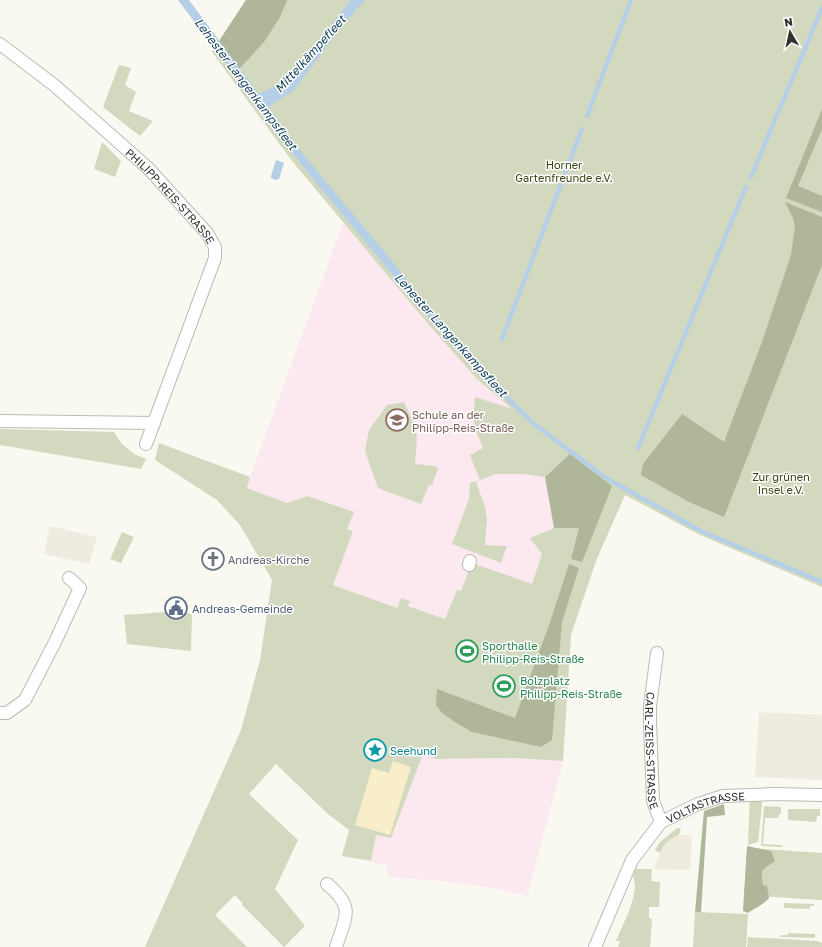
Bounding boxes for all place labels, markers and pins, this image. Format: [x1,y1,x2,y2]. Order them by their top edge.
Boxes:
school or university icon: Schule an der Philipp-Reis-Straße [384,407,410,433]
place label: Schule an der Philipp-Reis-Straße [412,408,514,434]
church icon: Andreas-Kirche [200,546,226,572]
place label: Andreas-Kirche [228,553,310,566]
public building icon: Andreas-Gemeinde [163,595,189,621]
place label: Andreas-Gemeinde [192,602,293,615]
sports icon: Sporthalle Philipp-Reis-Straße [454,638,480,664]
place label: Sporthalle Philipp-Reis-Straße [482,639,584,665]
sports icon: Bolzplatz Philipp-Reis-Straße [491,673,517,699]
place label: Bolzplatz Philipp-Reis-Straße [520,674,622,700]
place icon: Seehund [362,737,388,763]
place label: Seehund [390,744,437,757]

